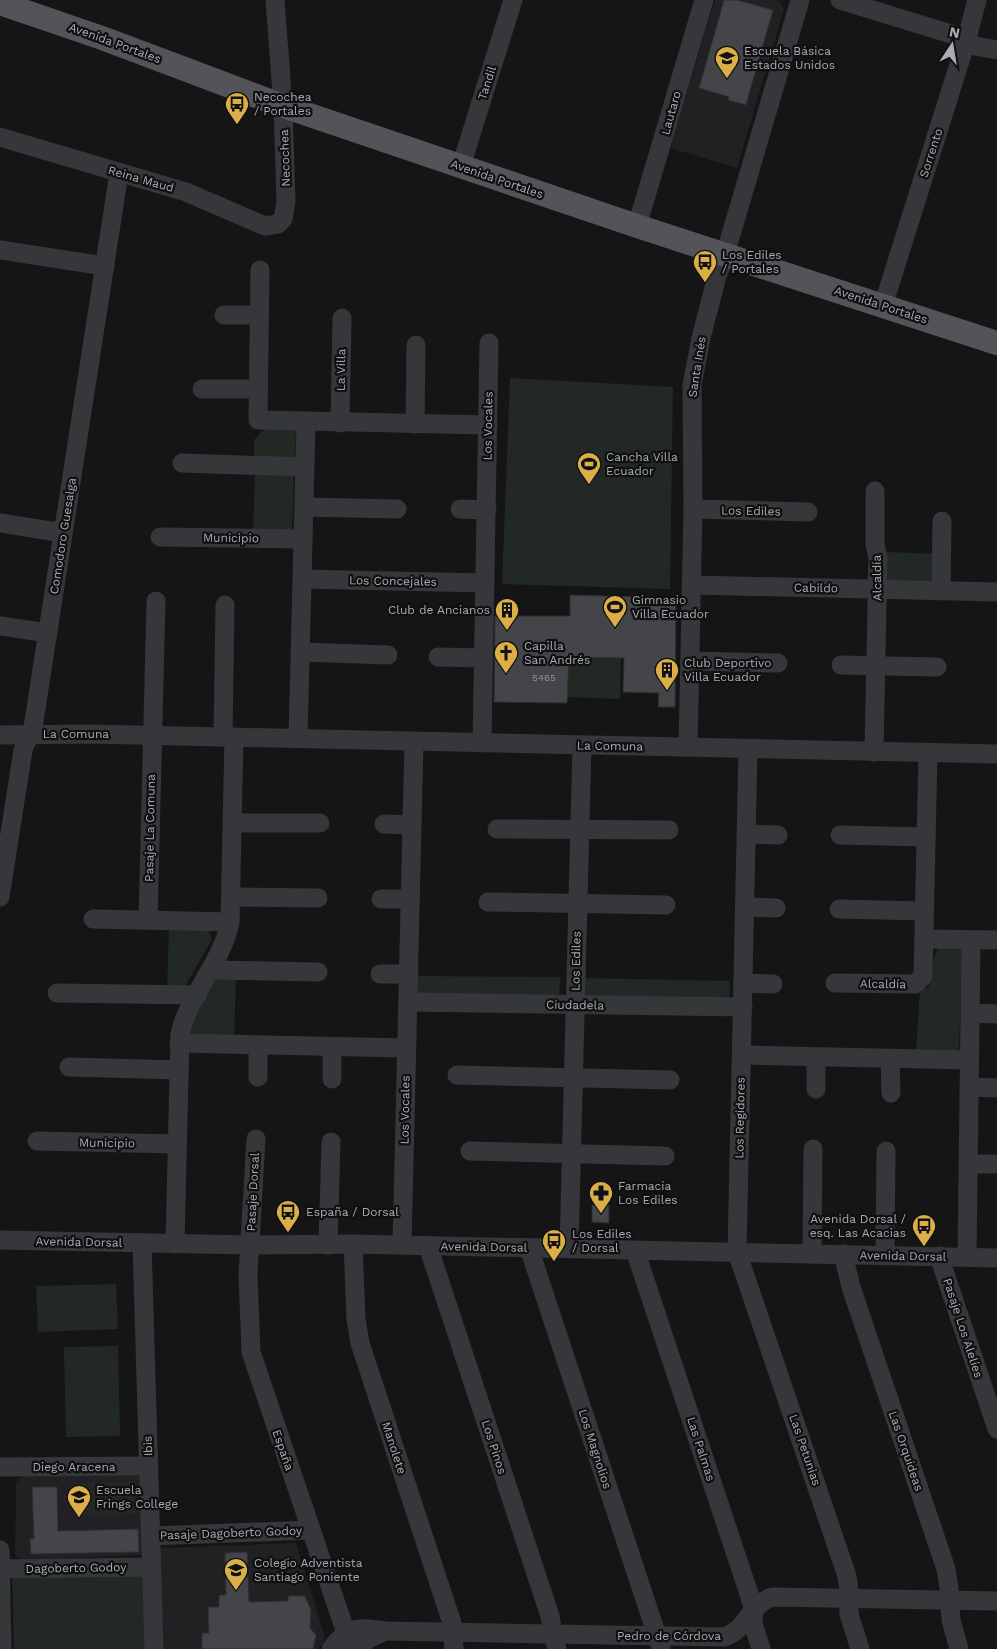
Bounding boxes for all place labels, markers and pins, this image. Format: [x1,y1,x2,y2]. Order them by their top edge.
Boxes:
place label: Escuela Básica Estados Unidos [744,44,835,72]
school or university icon: Escuela Básica Estados Unidos [714,45,740,79]
place label: Necochea / Portales [254,90,312,118]
bus stop icon: Necochea / Portales [224,91,250,125]
place label: Los Ediles / Portales [722,248,782,276]
bus stop icon: Los Ediles / Portales [692,249,718,283]
place label: Cancha Villa Ecuador [606,450,678,478]
sports icon: Cancha Villa Ecuador [576,451,602,485]
place label: Gimnasio Villa Ecuador [632,593,709,621]
sports icon: Gimnasio Villa Ecuador [602,594,628,628]
building icon: Club de Ancianos [494,597,520,631]
place label: Club de Ancianos [388,603,490,617]
place label: Capilla San Andrés [524,639,590,667]
church icon: Capilla San Andrés [493,640,519,674]
place label: Club Deportivo Villa Ecuador [684,656,771,684]
building icon: Club Deportivo Villa Ecuador [654,657,680,691]
place label: Farmacia Los Ediles [618,1179,678,1207]
pharmacy icon: Farmacia Los Ediles [588,1180,614,1214]
bus stop icon: España / Dorsal [275,1199,301,1233]
place label: España / Dorsal [306,1205,399,1219]
place label: Avenida Dorsal / esq. Las Acacias [810,1212,906,1240]
bus stop icon: Avenida Dorsal / esq. Las Acacias [911,1213,937,1247]
place label: Los Ediles / Dorsal [572,1227,632,1255]
bus stop icon: Los Ediles / Dorsal [541,1228,567,1262]
place label: Escuela Frings College [96,1483,178,1511]
school or university icon: Escuela Frings College [66,1484,92,1518]
place label: Colegio Adventista Santiago Poniente [254,1556,363,1584]
school or university icon: Colegio Adventista Santiago Poniente [223,1557,249,1591]

